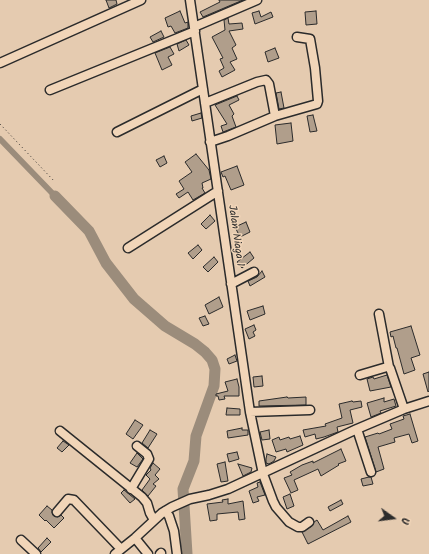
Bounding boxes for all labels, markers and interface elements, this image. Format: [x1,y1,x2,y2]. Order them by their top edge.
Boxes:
street label: Jalan Niaga 1 [224,204,246,268]
north arrow [373,498,413,538]
text: U [395,516,414,526]

